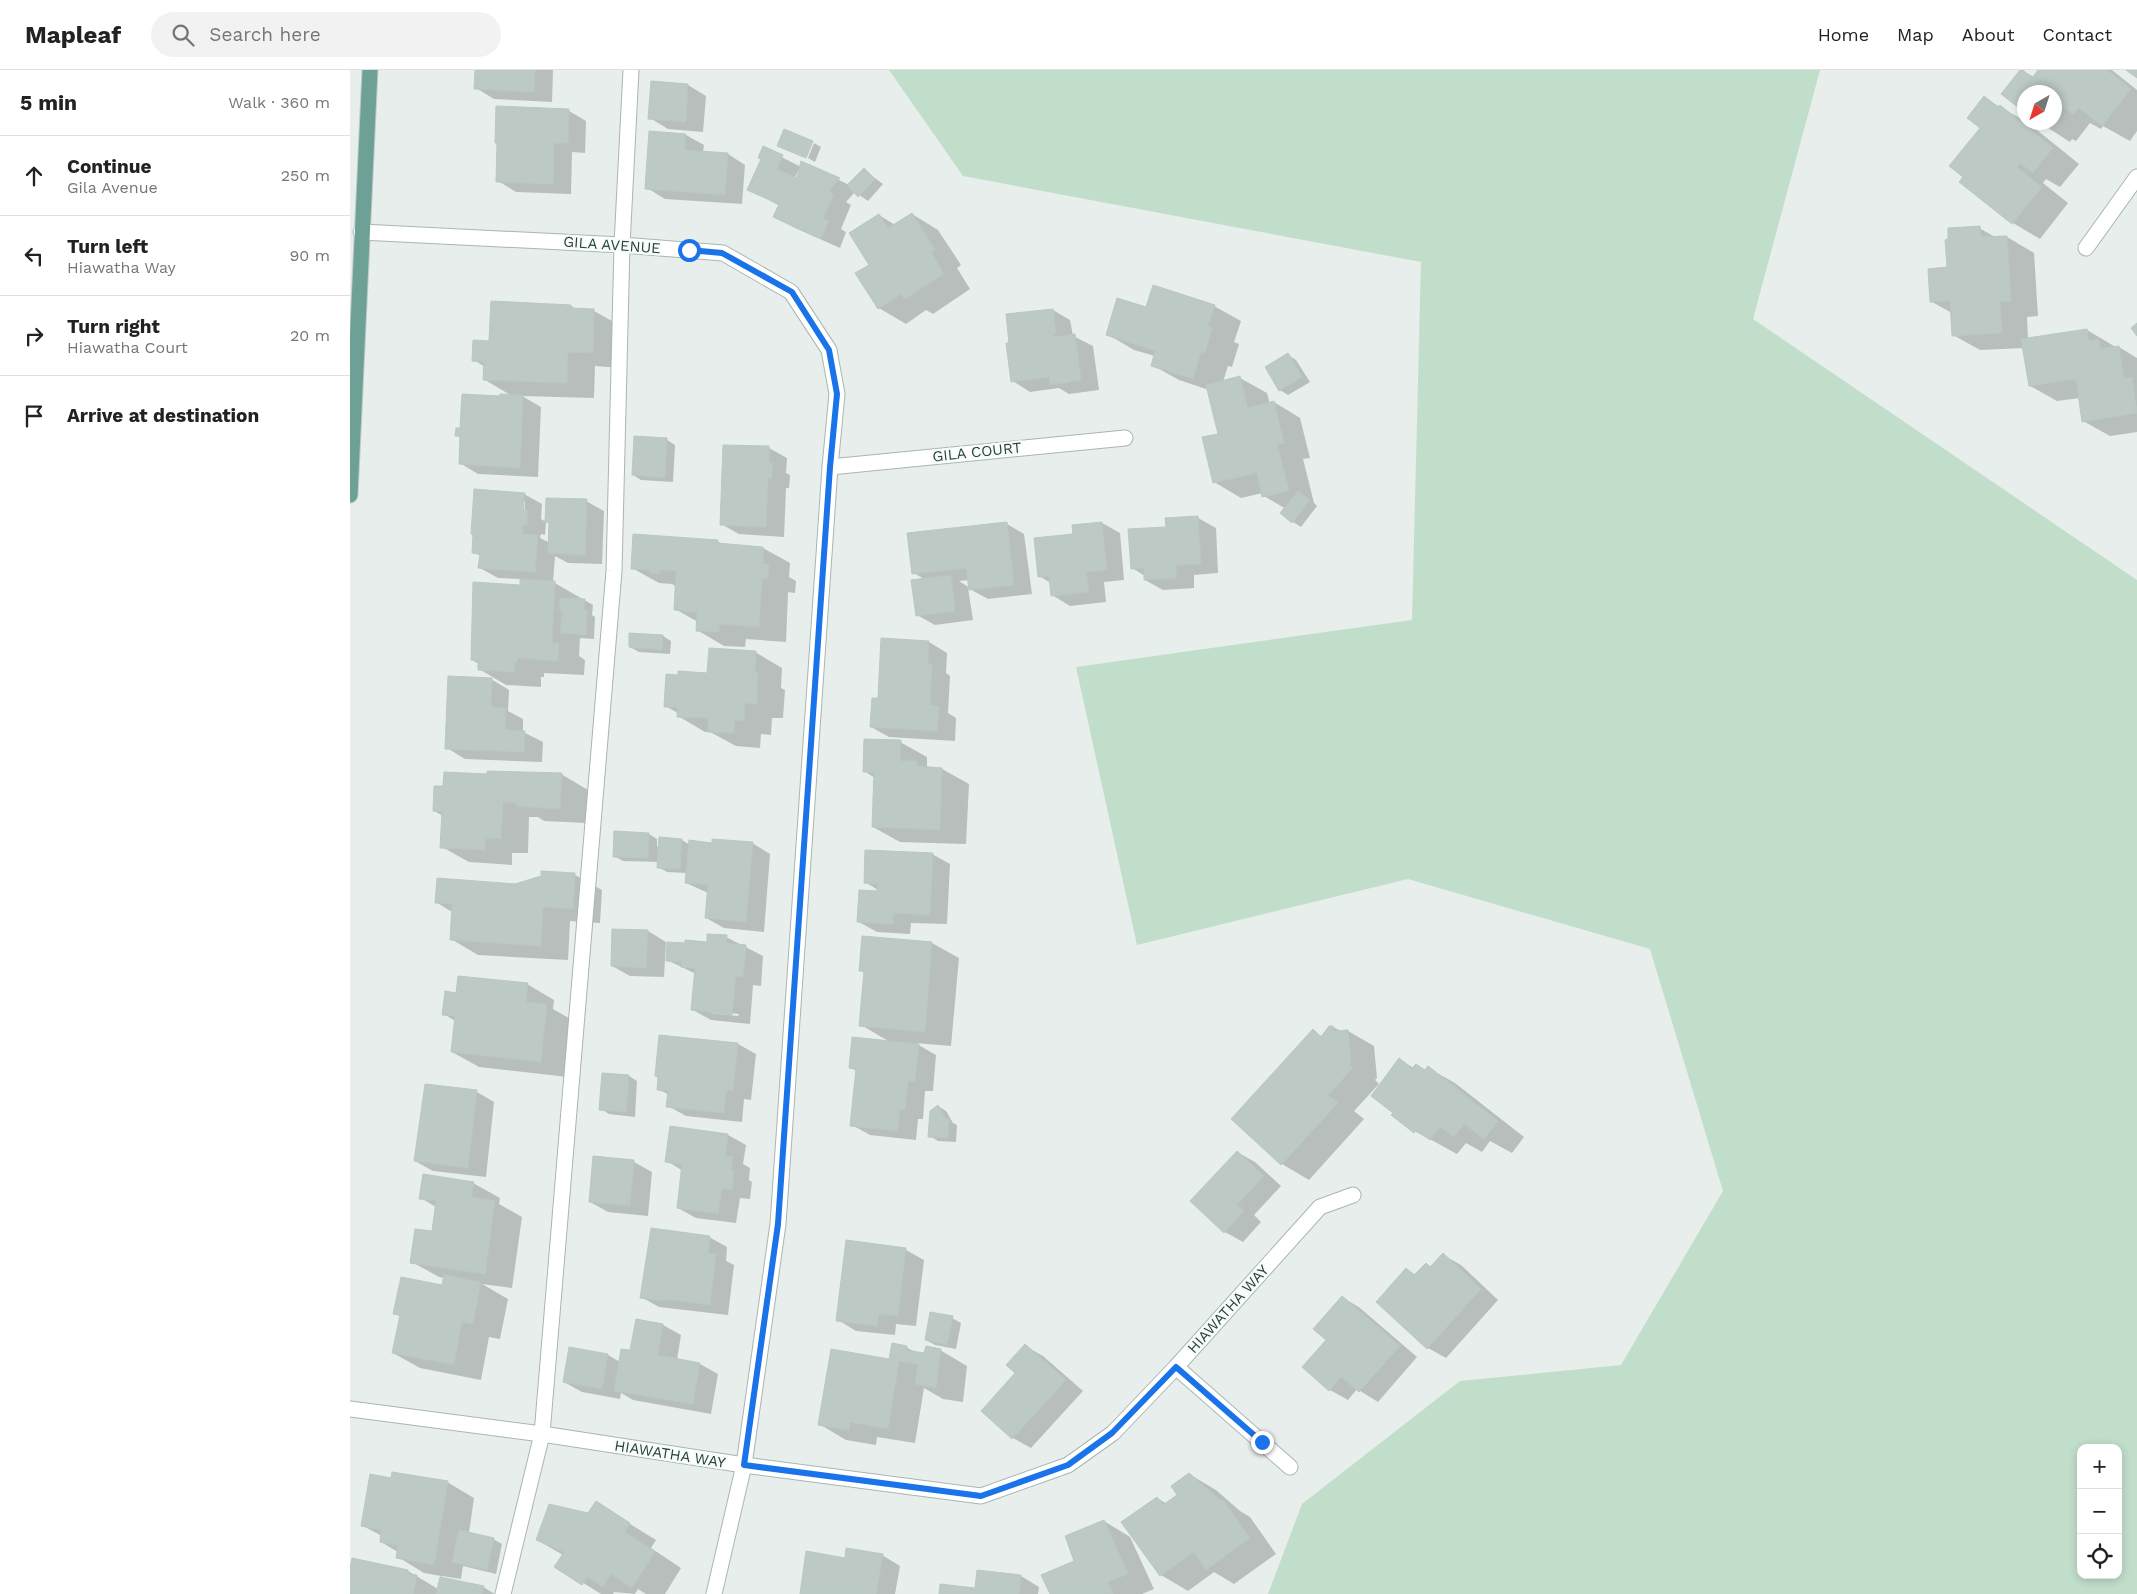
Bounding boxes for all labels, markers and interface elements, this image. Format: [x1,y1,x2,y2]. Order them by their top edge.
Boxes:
search box [151,12,501,57]
text: Mapleaf [25,21,121,49]
icon: search [169,21,197,49]
text: Search here [209,23,321,46]
text: Home [1818,24,1869,45]
text: Map [1897,24,1934,45]
text: About [1962,24,2014,45]
text: Contact [2042,24,2112,45]
north arrow [2017,85,2062,130]
text: 5 min [20,90,77,115]
text: Walk · 360 m [228,93,330,112]
text: Continue [67,155,151,178]
icon: ahead [20,162,48,190]
text: 250 m [281,166,330,185]
text: Gila Avenue [67,178,158,197]
street label: GILA AVENUE [563,233,661,257]
text: Turn left [67,235,148,258]
route start [678,239,701,262]
icon: left [20,242,48,270]
text: 90 m [289,246,330,265]
text: Hiawatha Way [67,258,176,277]
text: Turn right [67,315,160,338]
icon: right [20,322,48,350]
text: 20 m [290,326,330,345]
text: Hiawatha Court [67,338,188,357]
icon: arrive [20,402,48,430]
text: Arrive at destination [67,404,259,427]
street label: GILA COURT [932,438,1022,466]
street label: HIAWATHA WAY [1184,1261,1273,1357]
route end [1251,1431,1274,1454]
street label: HIAWATHA WAY [613,1436,727,1472]
map controls [2077,1444,2122,1579]
button: + [2077,1444,2122,1489]
button: − [2077,1489,2122,1534]
button: locate [2077,1534,2122,1579]

